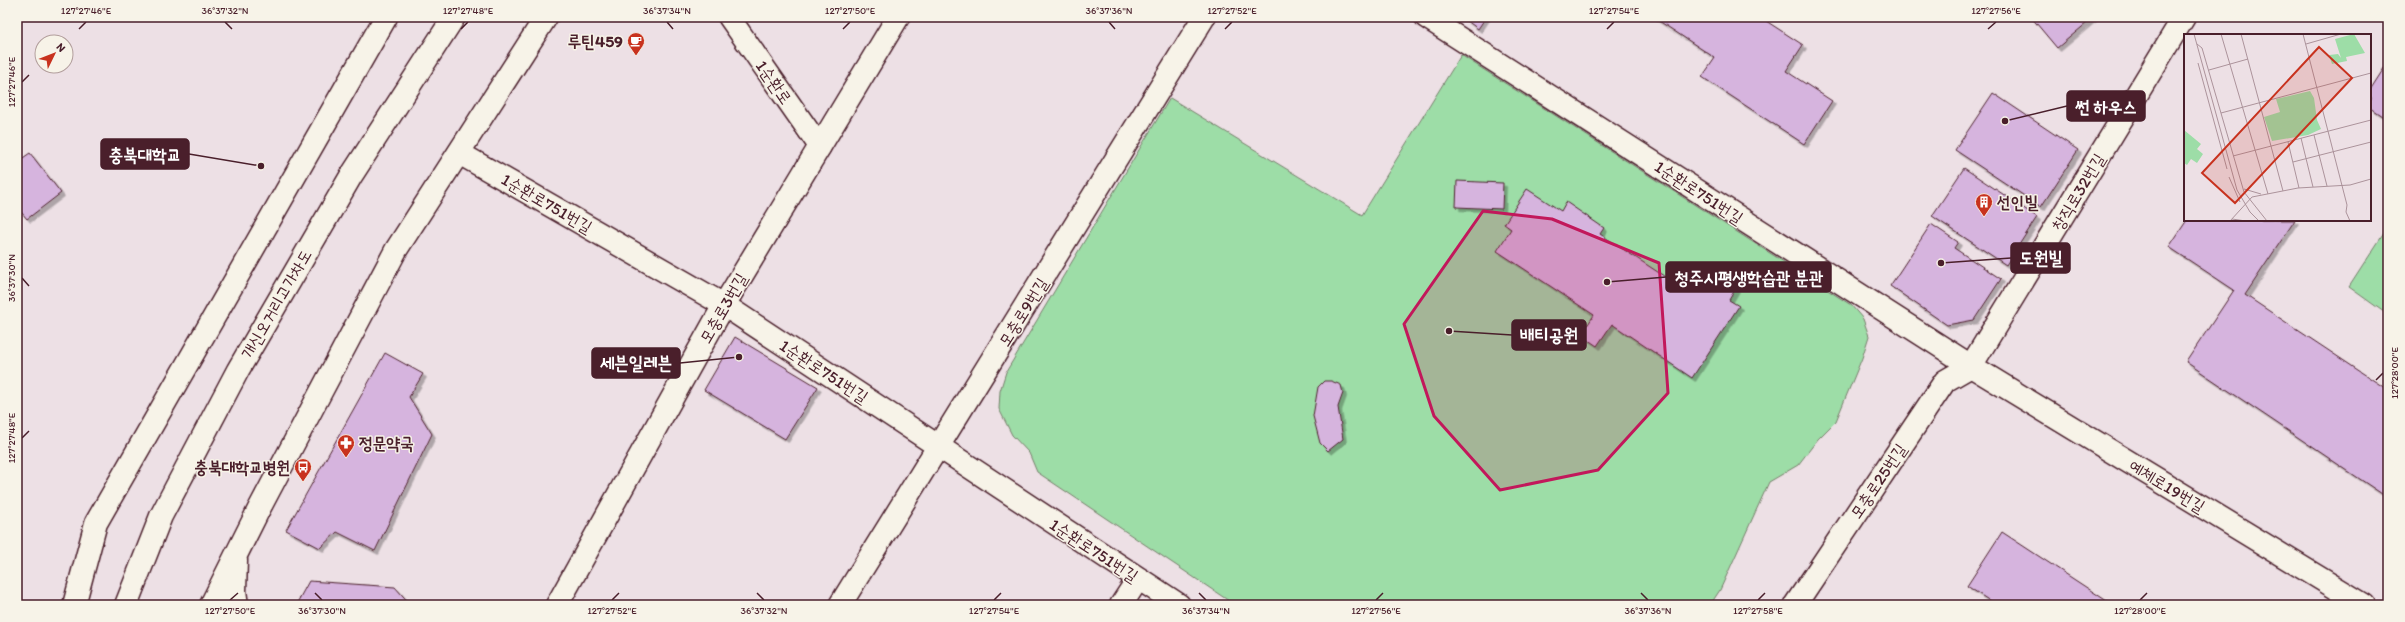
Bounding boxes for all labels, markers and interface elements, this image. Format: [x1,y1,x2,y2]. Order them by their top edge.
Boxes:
text: 127°27'46"E [61,4,112,17]
text: 36°37'32"N [201,4,249,17]
text: 127°27'48"E [443,4,494,17]
text: 36°37'34"N [643,4,691,17]
text: 127°27'50"E [825,4,876,17]
text: 36°37'36"N [1085,4,1133,17]
text: 127°27'52"E [1207,4,1257,17]
text: 127°27'54"E [1589,4,1640,17]
text: 127°27'56"E [1971,4,2021,17]
place label: 루틴459 [568,31,623,51]
cafe icon: 루틴459 [626,31,646,56]
north arrow [34,34,74,74]
inset map [2184,34,2371,221]
text: N [54,40,68,55]
text: 127°27'46"E [5,56,18,107]
street label: 1순환로 [752,56,796,108]
callout: 썬 하우스 [2067,91,2145,121]
text: 썬 하우스 [2075,96,2137,118]
callout: 충북대학교 [101,139,189,169]
text: 충북대학교 [109,144,181,166]
street label: 창직로32번길 [2047,149,2109,234]
street label: 1순환로751번길 [1651,156,1747,228]
street label: 1순환로751번길 [498,169,596,237]
building icon: 선인빌 [1974,192,1994,217]
place label: 선인빌 [1996,192,2039,212]
callout: 도원빌 [2011,243,2070,273]
street label: 개신오거리고가차도 [237,246,315,362]
text: 도원빌 [2019,247,2063,269]
text: 36°37'30"N [5,254,18,302]
callout: 청주시평생학습관 분관 [1666,262,1831,292]
text: 청주시평생학습관 분관 [1675,267,1824,289]
street label: 모충로3번길 [695,269,751,347]
street label: 모충로9번길 [994,274,1052,350]
callout: 배티공원 [1512,320,1586,350]
text: 배티공원 [1520,324,1578,346]
street label: 1순환로751번길 [776,335,872,407]
text: 127°28'00"E [2388,347,2401,399]
callout: 세븐일레븐 [592,348,680,378]
text: 세븐일레븐 [600,352,672,374]
text: 127°27'48"E [5,412,18,463]
pharmacy icon: 정문약국 [336,433,356,458]
place label: 정문약국 [359,433,414,453]
street label: 모충로25번길 [1846,439,1911,522]
street label: 예체로19번길 [2125,455,2209,517]
place label: 충북대학교병원 [194,457,290,477]
bus stop icon: 충북대학교병원 [293,457,313,482]
street label: 1순환로751번길 [1046,514,1142,586]
text: 127°27'50"E [205,604,256,617]
text: 36°37'30"N [298,604,346,617]
text: 127°27'52"E [587,604,637,617]
text: 36°37'32"N [740,604,788,617]
text: 127°27'54"E [969,604,1020,617]
text: 36°37'34"N [1182,604,1230,617]
text: 127°27'56"E [1351,604,1401,617]
text: 36°37'36"N [1624,604,1672,617]
text: 127°27'58"E [1733,604,1783,617]
text: 127°28'00"E [2114,604,2166,617]

